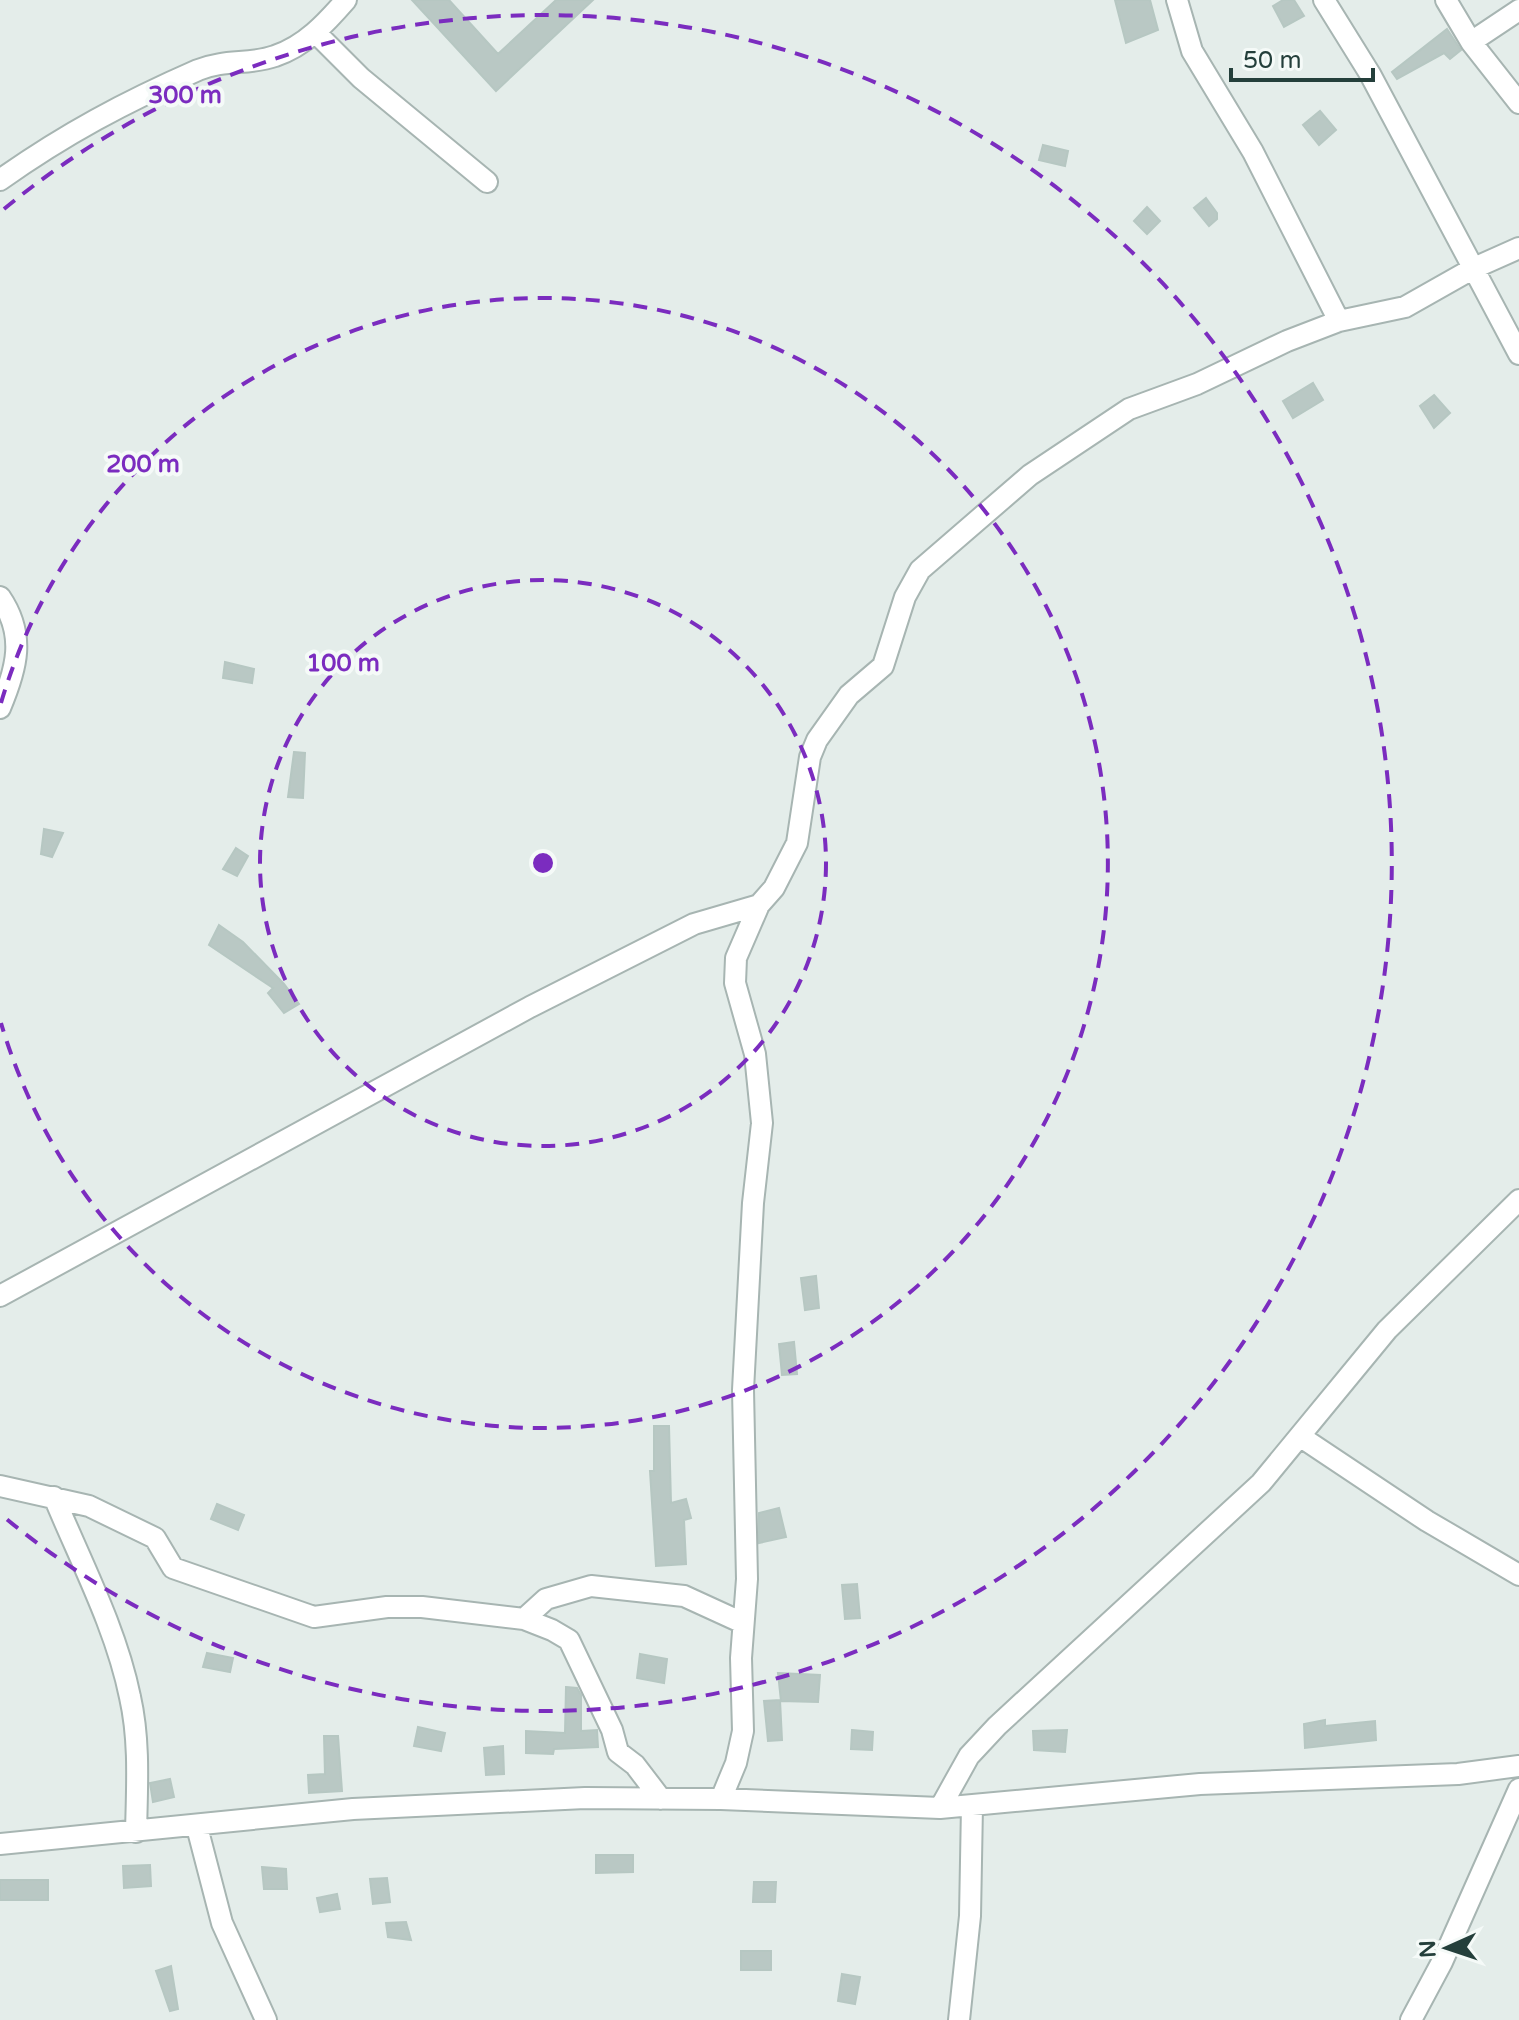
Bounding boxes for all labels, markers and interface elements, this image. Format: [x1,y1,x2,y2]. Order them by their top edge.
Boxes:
scale bar [1231,32,1373,82]
text: 50 m [1243,46,1301,75]
text: 300 m [148,81,222,110]
text: 200 m [106,450,180,479]
text: 100 m [306,649,380,678]
centre of rings [529,849,557,877]
north arrow [1407,1908,1487,1988]
text: N [1415,1939,1441,1958]

